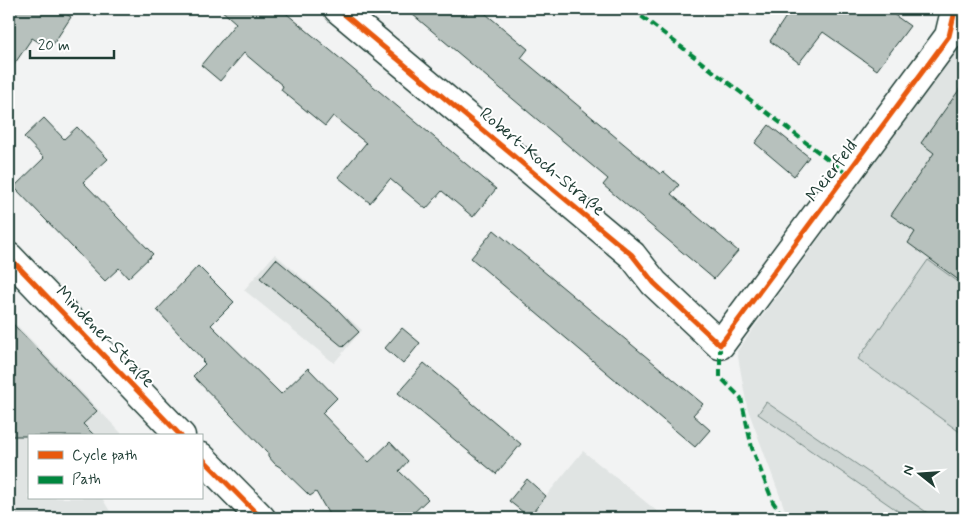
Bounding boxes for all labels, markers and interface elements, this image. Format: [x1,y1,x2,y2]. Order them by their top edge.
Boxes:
scale bar [30,28,114,60]
text: 20 m [38,36,70,56]
street label: Robert-Koch-Straße [474,102,610,222]
street label: Meierfeld [801,135,863,207]
street label: Mindener Straße [50,281,160,393]
legend [28,434,202,500]
text: Cycle path [72,446,137,466]
north arrow [896,450,946,500]
text: N [899,463,918,478]
text: Path [72,470,101,490]

